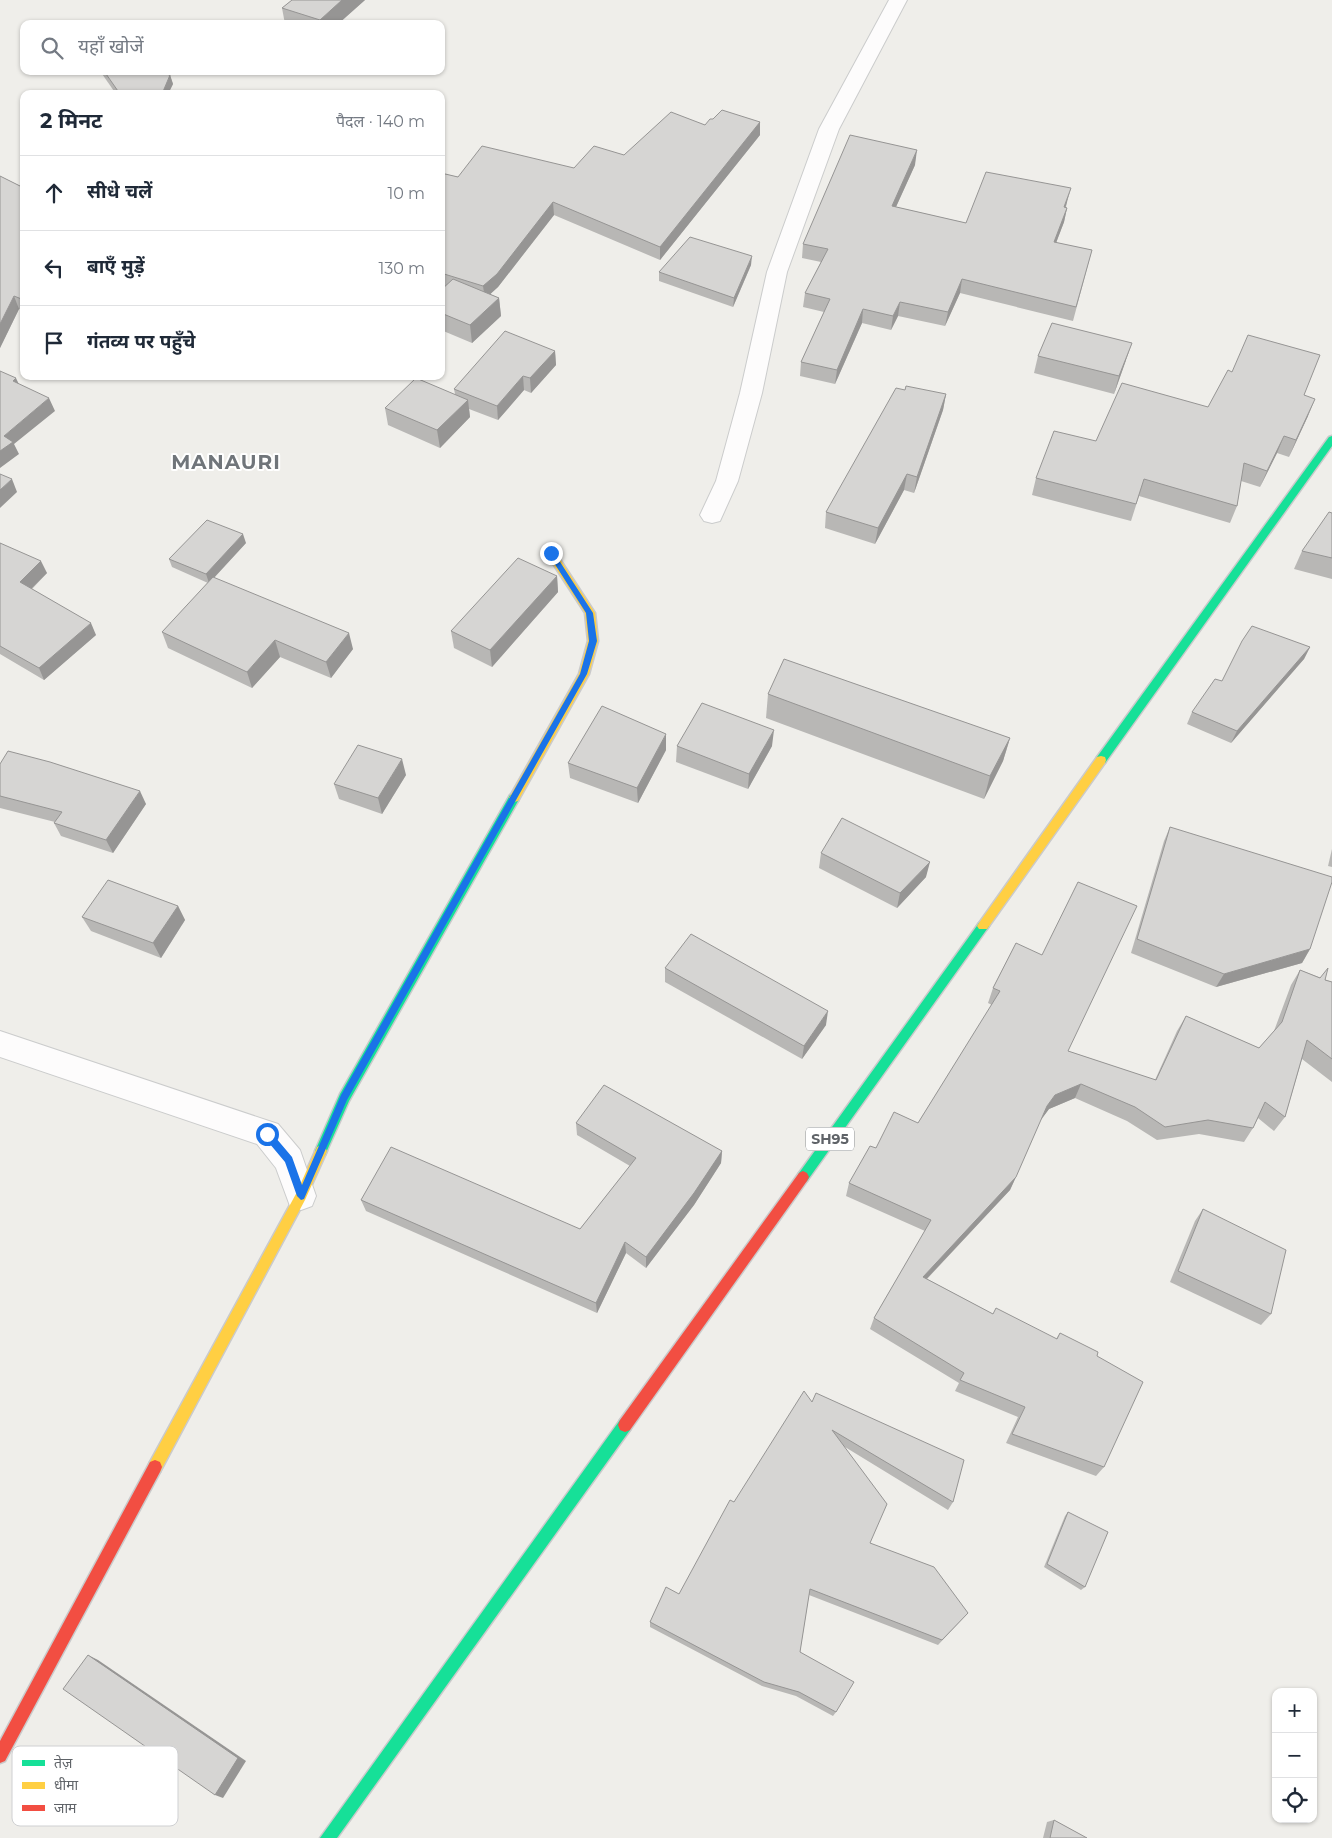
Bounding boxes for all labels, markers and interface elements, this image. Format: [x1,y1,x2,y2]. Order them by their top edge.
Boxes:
search box [20,20,445,75]
icon: search [38,34,66,62]
text: यहाँ खोजें [78,35,144,58]
text: 2 मिनट [40,108,102,133]
text: पैदल · 140 m [336,112,425,131]
icon: ahead [40,179,68,207]
text: सीधे चलें [87,180,152,203]
text: 10 m [387,184,425,203]
icon: left [40,254,68,282]
text: बाएँ मुड़ें [87,255,144,278]
text: 130 m [378,259,425,278]
icon: arrive [40,329,68,357]
text: गंतव्य पर पहुँचे [87,330,195,353]
district label: MANAURI [171,450,281,474]
route end [540,542,563,565]
route start [256,1123,279,1146]
road number: SH95 [806,1128,854,1150]
map controls [1272,1688,1317,1823]
button: + [1272,1688,1317,1733]
button: − [1272,1733,1317,1778]
legend [12,1746,178,1826]
text: तेज़ [54,1754,73,1772]
text: धीमा [54,1776,79,1794]
button: locate [1272,1778,1317,1823]
text: जाम [54,1799,77,1817]

